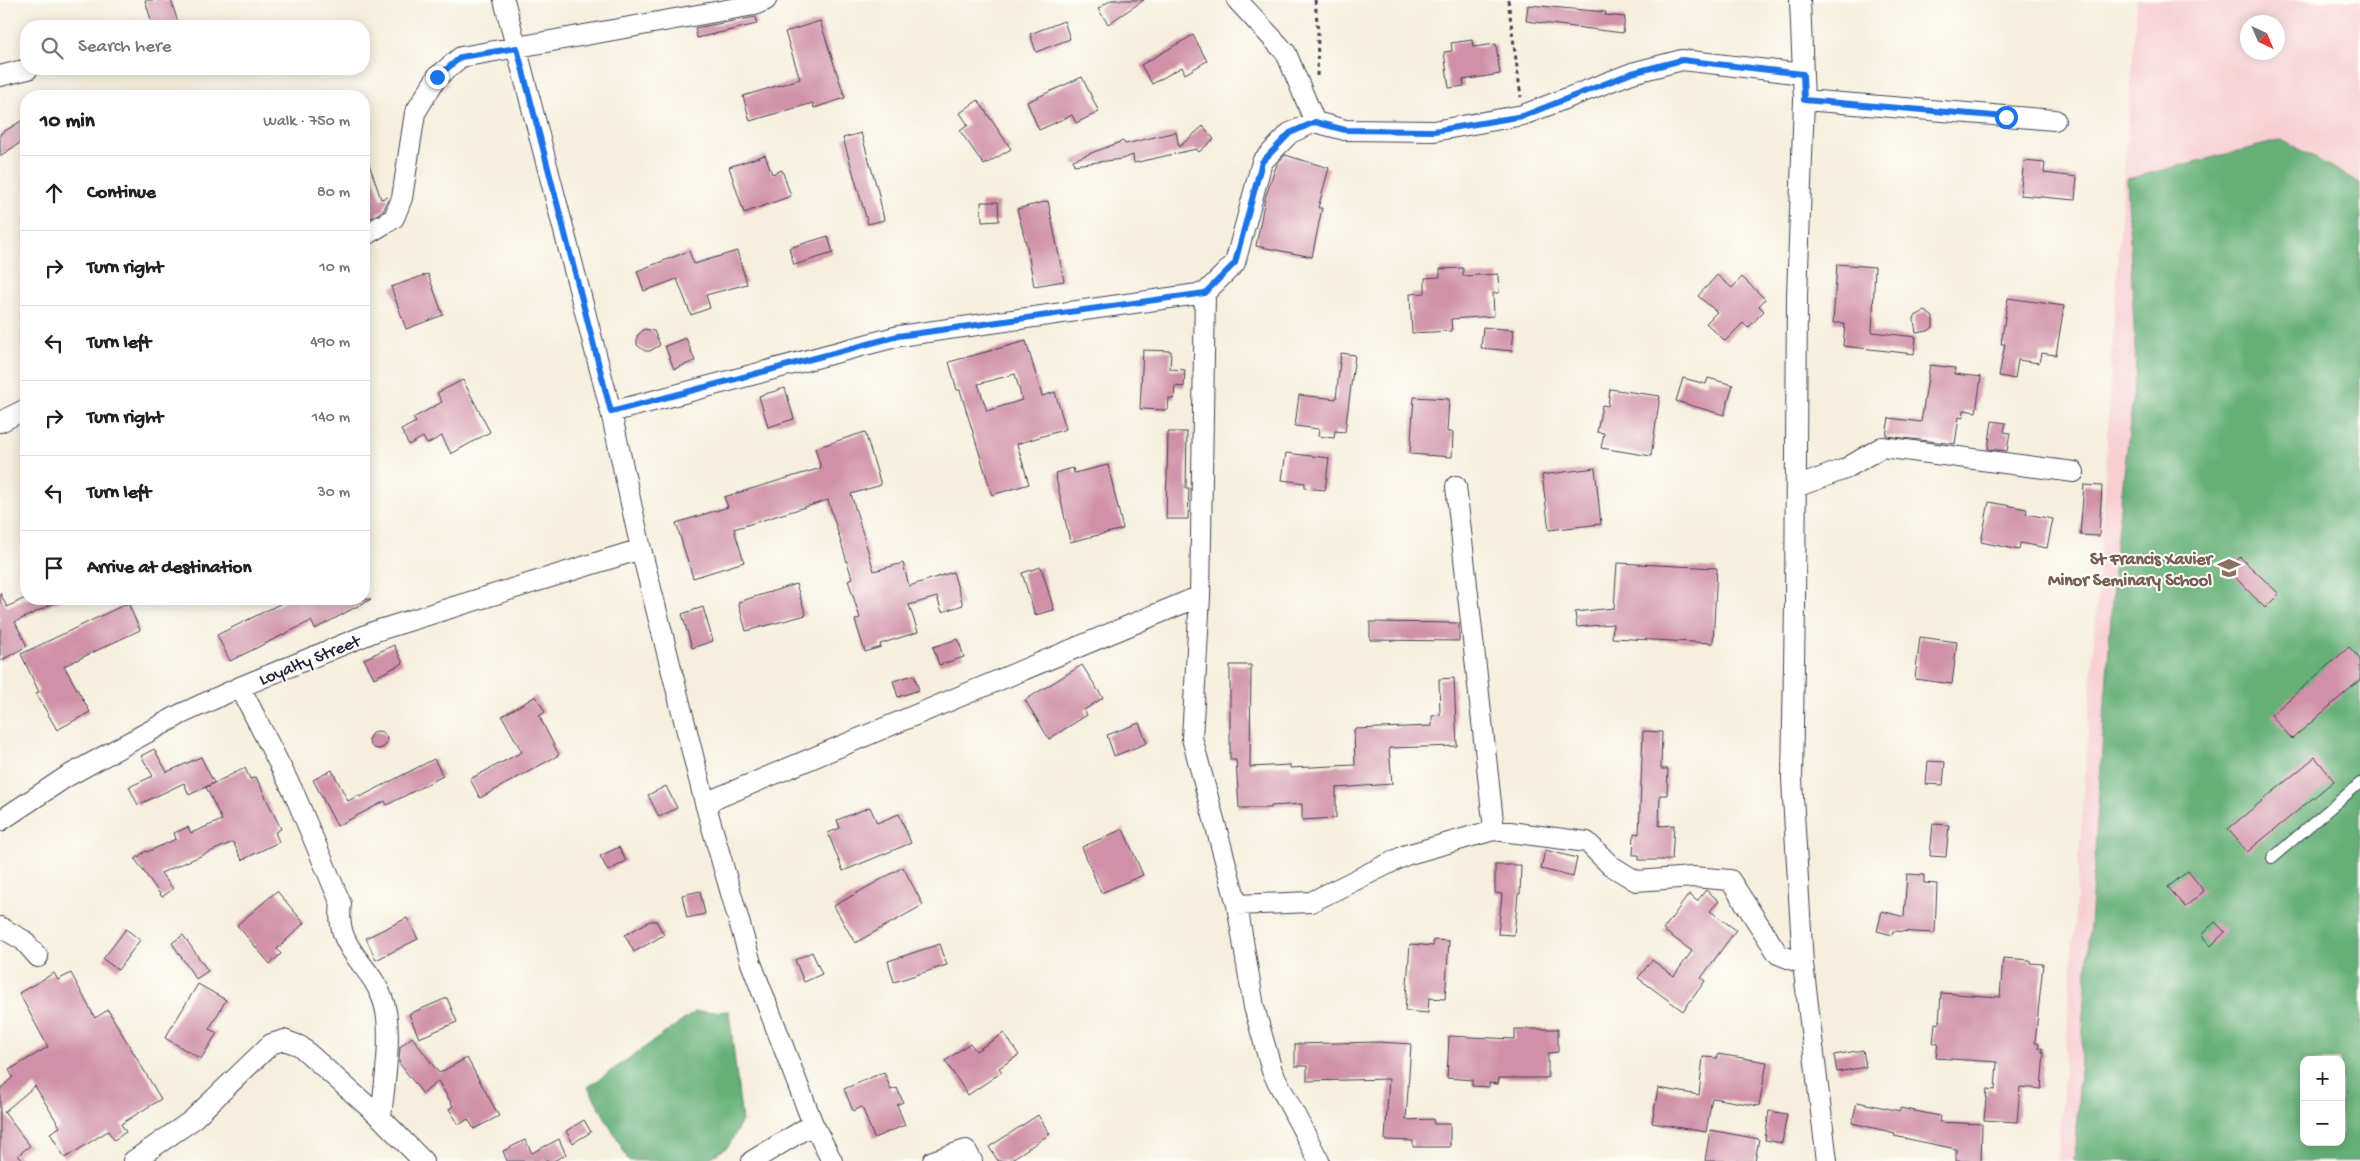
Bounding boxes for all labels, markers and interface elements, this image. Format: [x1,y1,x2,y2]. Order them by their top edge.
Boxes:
north arrow [2240,15,2285,60]
search box [20,20,370,75]
icon: search [38,34,66,62]
text: Search here [78,36,172,59]
route end [426,66,449,89]
route start [1995,106,2018,129]
text: 10 min [40,110,95,135]
text: Walk · 750 m [263,113,350,132]
icon: ahead [40,179,68,207]
text: Continue [87,182,156,205]
text: 80 m [317,184,350,203]
icon: right [40,254,68,282]
text: Turn right [87,257,163,280]
text: 10 m [319,259,350,278]
icon: left [40,329,68,357]
text: Turn left [87,332,151,355]
text: 490 m [310,334,350,353]
icon: right [40,404,68,432]
text: Turn right [87,407,163,430]
text: 140 m [312,409,350,428]
icon: left [40,479,68,507]
text: Turn left [87,482,151,505]
text: 30 m [317,484,350,503]
place label: St Francis Xavier Minor Seminary School [2048,550,2215,592]
icon: arrive [40,554,68,582]
school or university icon: St Francis Xavier Minor Seminary School [2216,555,2242,581]
text: Arrive at destination [87,557,251,580]
street label: Loyalty Street [256,631,365,691]
map controls [2300,1056,2345,1146]
button: + [2300,1056,2345,1101]
button: − [2300,1101,2345,1146]

